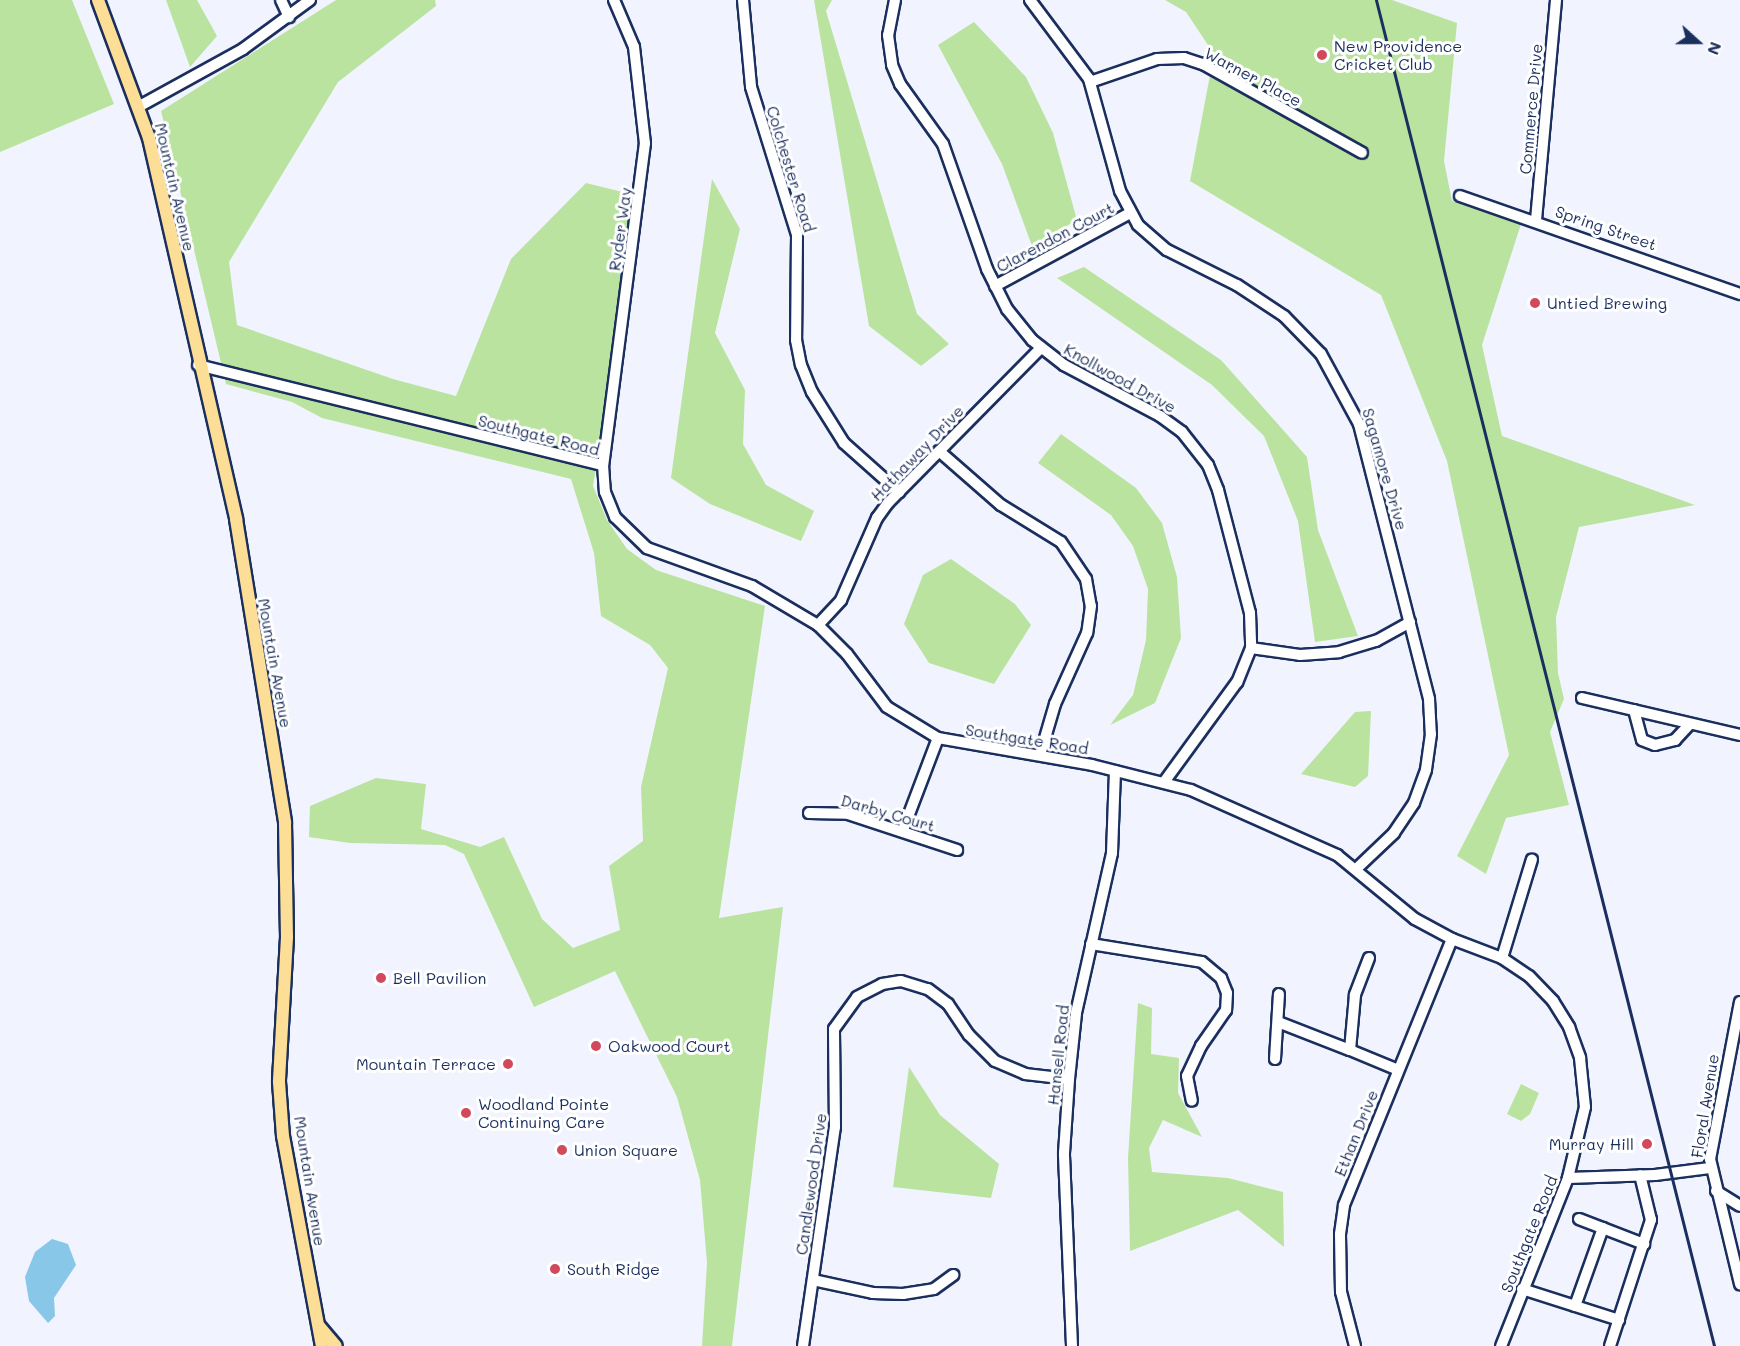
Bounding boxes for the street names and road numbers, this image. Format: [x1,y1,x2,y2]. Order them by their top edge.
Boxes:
street label: Warner Place [1201,43,1305,111]
street label: Commerce Drive [1516,43,1546,175]
street label: Colchester Road [763,104,819,234]
street label: Mountain Avenue [151,121,199,253]
street label: Ryder Way [605,186,635,272]
street label: Clarendon Court [993,198,1117,276]
street label: Spring Street [1553,202,1659,254]
street label: Knollwood Drive [1061,339,1179,417]
street label: Hathaway Drive [866,401,968,505]
street label: Sagamore Drive [1358,406,1412,532]
street label: Southgate Road [476,411,602,459]
street label: Mountain Avenue [254,597,296,729]
street label: Southgate Road [964,720,1090,758]
street label: Darby Court [839,790,937,836]
street label: Hansell Road [1043,1004,1073,1106]
street label: Floral Avenue [1687,1053,1723,1159]
street label: Ethan Drive [1330,1087,1382,1179]
street label: Candlewood Drive [792,1112,830,1256]
street label: Mountain Avenue [290,1115,330,1247]
street label: Southgate Road [1497,1173,1561,1295]

